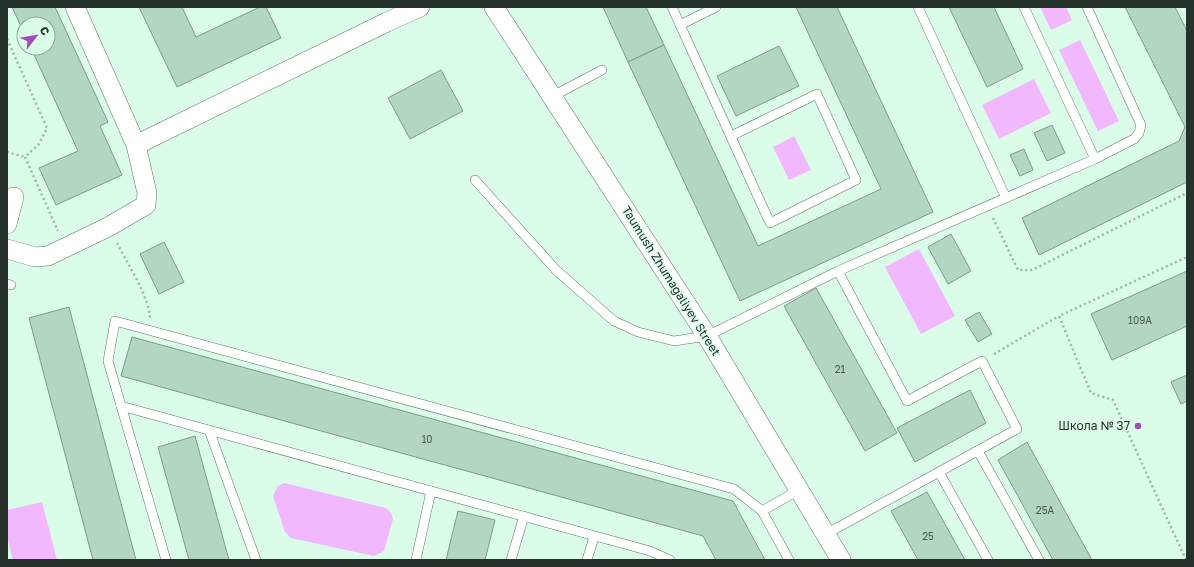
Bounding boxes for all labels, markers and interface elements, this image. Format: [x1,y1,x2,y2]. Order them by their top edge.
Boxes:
north arrow [16,16,56,56]
text: С [37,24,53,37]
street label: Taumush Zhumagaliyev Street [619,203,724,359]
house number: 109А [1128,314,1152,326]
house number: 21 [835,363,845,375]
place label: Школа № 37 [1058,418,1130,433]
marker: Школа № 37 [1133,421,1143,431]
house number: 10 [421,433,433,445]
house number: 25А [1036,504,1054,516]
house number: 25 [922,530,934,542]

